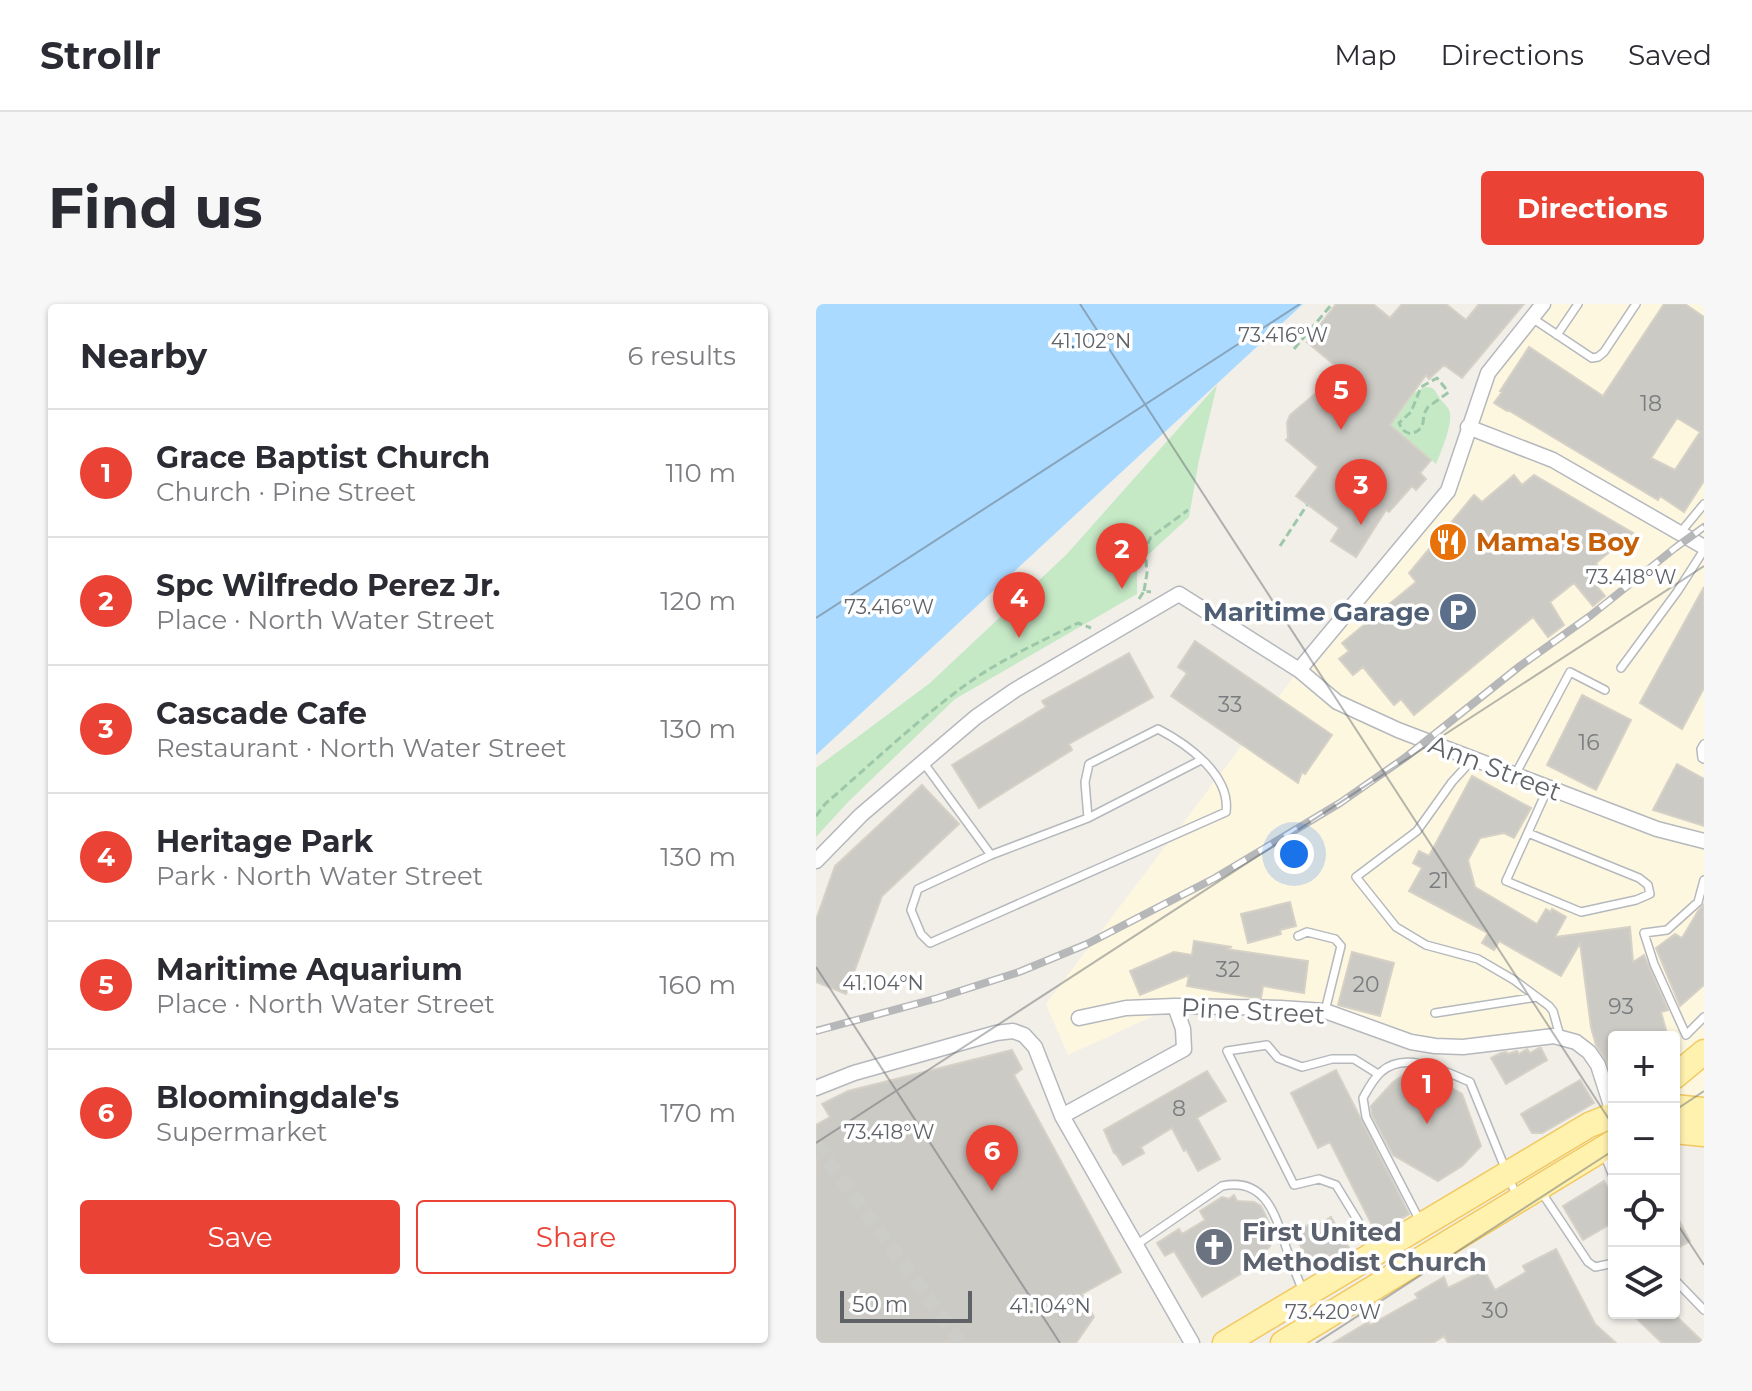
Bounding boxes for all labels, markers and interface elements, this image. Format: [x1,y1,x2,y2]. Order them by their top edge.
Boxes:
text: Strollr [40,32,161,79]
text: Map [1334,38,1396,72]
text: Directions [1440,38,1584,72]
text: Saved [1628,38,1712,72]
button: Directions [1481,171,1704,245]
text: Find us [48,174,262,242]
text: 73.416°W [1238,323,1328,347]
text: 41.102°N [1051,329,1131,353]
text: Nearby [80,335,207,377]
text: 6 results [627,340,736,372]
pin: 5 [1315,364,1367,430]
house number: 18 [1640,390,1662,417]
text: Grace Baptist Church [156,439,490,476]
text: 1 [101,457,111,489]
text: 110 m [666,457,736,489]
pin: 3 [1335,459,1387,525]
text: Church · Pine Street [156,476,416,508]
restaurant icon: Mama's Boy [1427,521,1469,563]
pin: 2 [1096,523,1148,589]
place label: Mama's Boy [1476,526,1640,558]
text: 73.418°W [1586,565,1676,589]
text: Spc Wilfredo Perez Jr. [156,567,500,604]
pin: 4 [993,572,1045,638]
text: 2 [98,585,114,617]
text: 120 m [660,585,736,617]
parking icon: Maritime Garage [1437,591,1479,633]
text: 73.416°W [844,595,934,619]
place label: Maritime Garage [1203,596,1430,628]
text: Place · North Water Street [156,604,495,636]
house number: 33 [1218,691,1242,718]
text: Cascade Cafe [156,695,367,732]
text: 3 [98,713,114,745]
text: 130 m [660,713,736,745]
street label: Ann Street [1424,728,1566,808]
house number: 16 [1578,729,1600,756]
text: Restaurant · North Water Street [156,732,567,764]
text: Heritage Park [156,823,373,860]
your location [1274,834,1314,874]
text: 4 [97,841,115,873]
text: 130 m [660,841,736,873]
text: Park · North Water Street [156,860,483,892]
house number: 21 [1429,867,1449,894]
text: Maritime Aquarium [156,951,463,988]
house number: 32 [1216,956,1240,983]
text: 5 [98,969,114,1001]
text: 160 m [659,969,736,1001]
text: 41.104°N [842,971,924,995]
house number: 20 [1352,971,1380,998]
text: Place · North Water Street [156,988,495,1020]
street label: Pine Street [1180,991,1326,1031]
house number: 93 [1608,993,1634,1020]
map controls [1608,1031,1680,1319]
button: + [1608,1031,1680,1103]
pin: 1 [1401,1058,1453,1124]
text: Bloomingdale's [156,1079,399,1116]
house number: 8 [1172,1095,1186,1122]
text: 6 [98,1097,114,1129]
text: 170 m [660,1097,736,1129]
button: − [1608,1103,1680,1175]
text: Supermarket [156,1116,327,1148]
text: 73.418°W [844,1120,934,1144]
pin: 6 [966,1125,1018,1191]
button: locate [1608,1175,1680,1247]
button: Save [80,1200,400,1274]
button: Share [416,1200,736,1274]
place label: First United Methodist Church [1242,1216,1487,1278]
church icon: First United Methodist Church [1193,1226,1235,1268]
button: layers [1608,1247,1680,1319]
scale bar [840,1287,972,1323]
text: 50 m [852,1291,908,1318]
text: 41.104°N [1009,1294,1091,1318]
house number: 30 [1482,1297,1508,1324]
text: 73.420°W [1285,1300,1381,1324]

